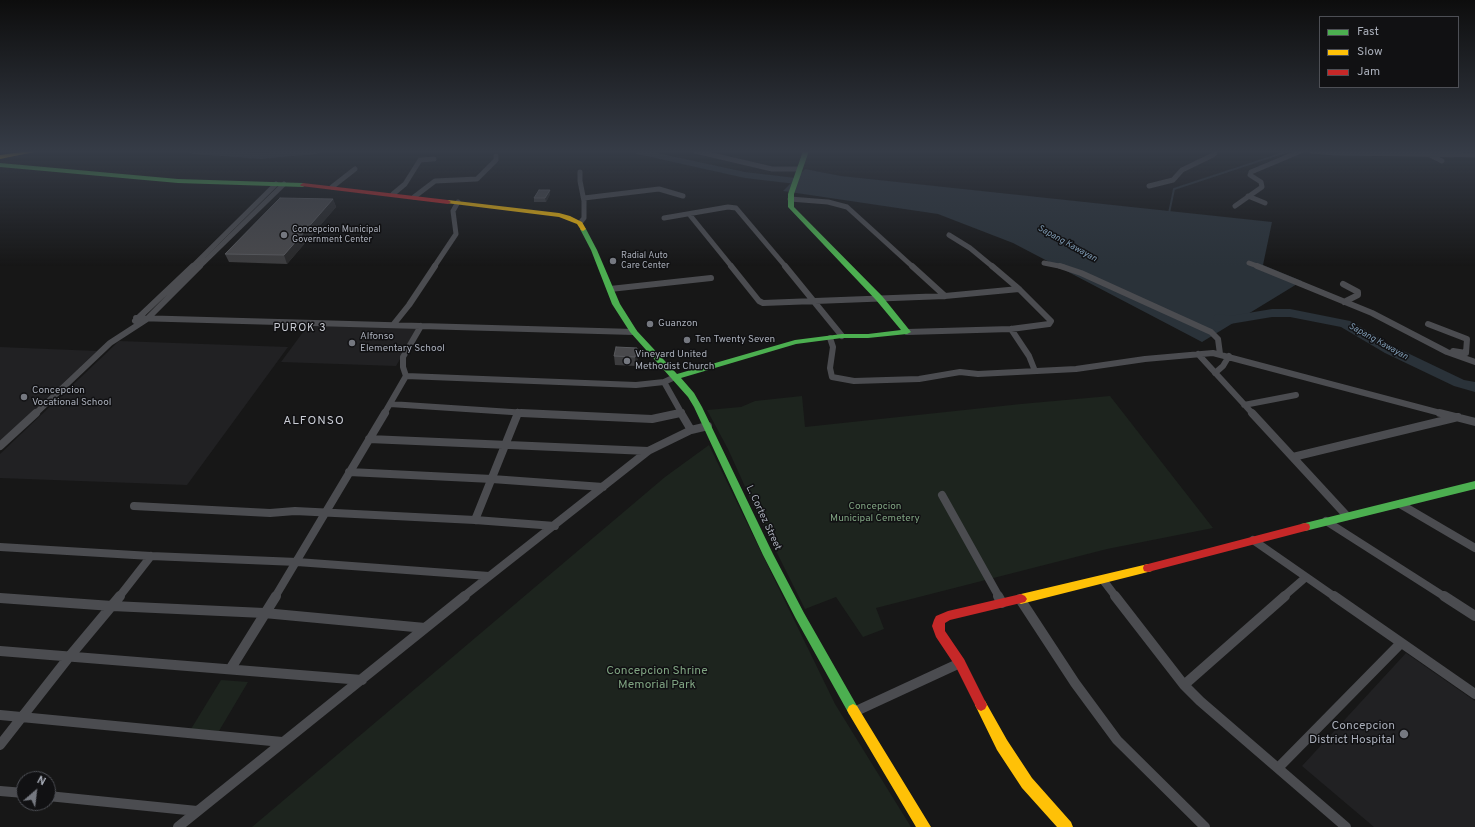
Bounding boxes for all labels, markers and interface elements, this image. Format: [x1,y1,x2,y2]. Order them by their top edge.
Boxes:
legend [1319,16,1459,88]
text: Fast [1357,24,1379,40]
text: Slow [1357,44,1383,60]
text: Jam [1357,64,1380,80]
water label: Sapang Kawayan [1036,223,1098,265]
place label: Concepcion Municipal Government Center [292,225,381,246]
marker: Concepcion Municipal Government Center [279,230,289,240]
place label: Radial Auto Care Center [621,251,669,272]
marker: Radial Auto Care Center [608,256,618,266]
place label: Guanzon [658,318,698,330]
marker: Guanzon [645,319,655,329]
water label: Sapang Kawayan [1347,321,1409,363]
district label: PUROK 3 [273,322,327,336]
place label: Alfonso Elementary School [360,331,445,354]
place label: Ten Twenty Seven [695,334,775,346]
marker: Ten Twenty Seven [682,335,692,345]
marker: Alfonso Elementary School [347,338,357,348]
place label: Vineyard United Methodist Church [635,349,714,372]
marker: Vineyard United Methodist Church [622,356,632,366]
place label: Concepcion Vocational School [32,385,111,408]
marker: Concepcion Vocational School [19,392,29,402]
district label: ALFONSO [283,415,345,429]
street label: L. Cortez Street [743,484,783,552]
park label: Concepcion Municipal Cemetery [830,501,920,524]
park label: Concepcion Shrine Memorial Park [606,665,708,693]
place label: Concepcion District Hospital [1309,720,1395,748]
marker: Concepcion District Hospital [1398,728,1410,740]
north arrow [16,771,56,811]
text: N [34,773,48,789]

